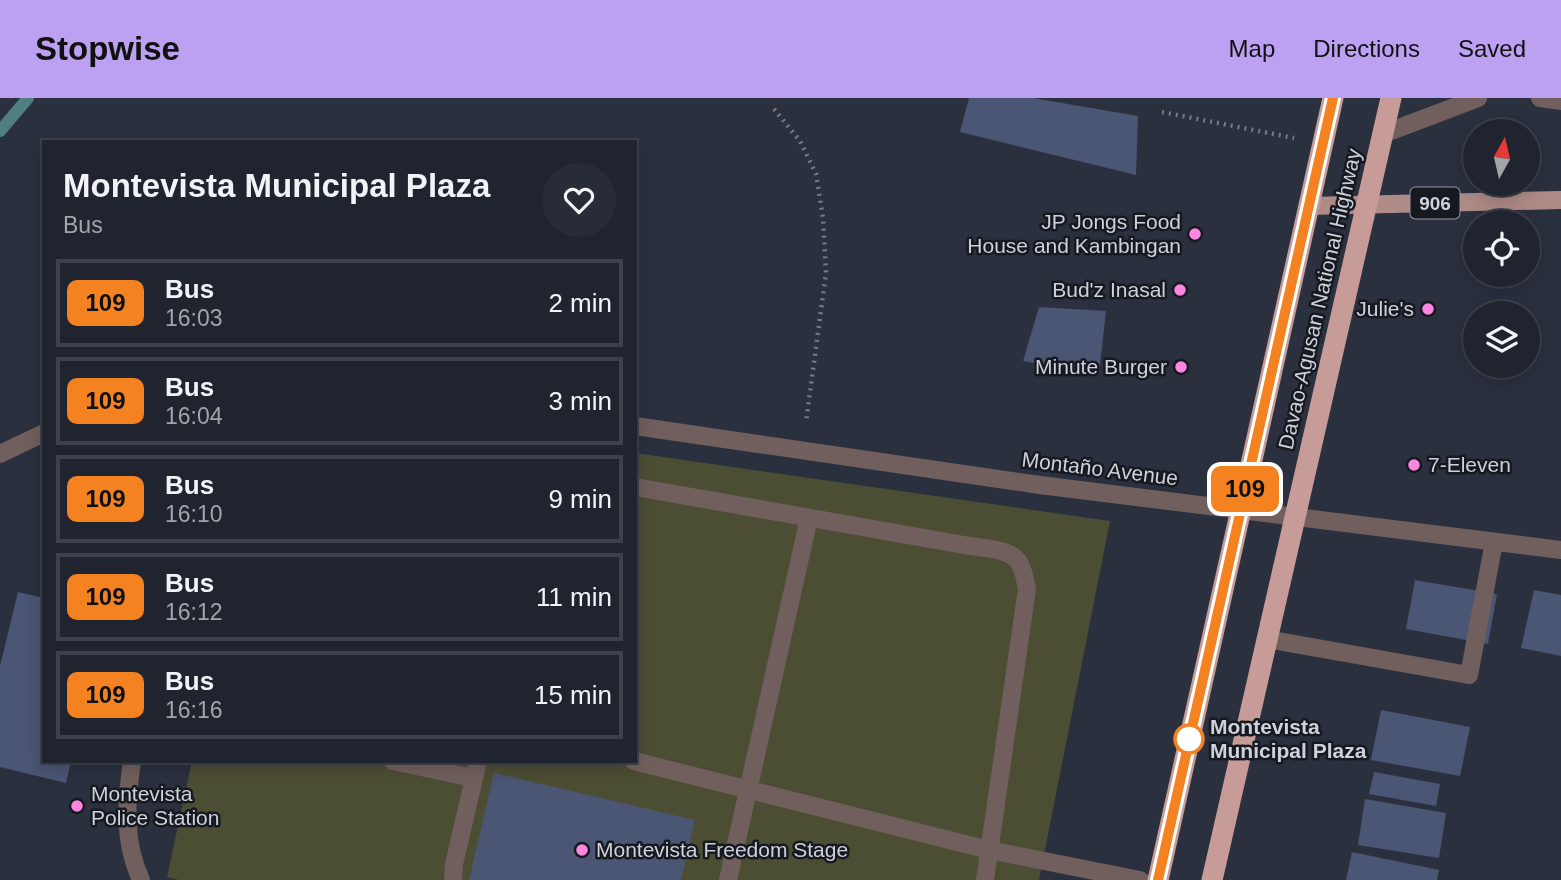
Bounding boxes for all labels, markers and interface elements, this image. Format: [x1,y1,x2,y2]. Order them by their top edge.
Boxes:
text: Stopwise [35,30,180,67]
text: Map [1229,35,1275,62]
text: Directions [1313,35,1420,62]
text: Saved [1458,35,1526,62]
north arrow [1463,119,1540,196]
map controls [1463,119,1540,378]
street label: Davao-Agusan National Highway [1274,146,1365,452]
button: heart [542,163,616,237]
text: Montevista Municipal Plaza [63,167,490,204]
road number: 906 [1410,188,1460,218]
place label: JP Jongs Food House and Kambingan [967,210,1181,257]
button: locate [1463,210,1540,287]
text: Bus [63,212,103,238]
marker: JP Jongs Food House and Kambingan [1187,226,1203,242]
text: Bus [165,274,214,304]
place label: Bud'z Inasal [1052,278,1166,301]
marker: Bud'z Inasal [1172,282,1188,298]
text: 2 min [548,288,612,318]
text: 109 [85,289,126,316]
place label: Julie's [1356,297,1414,320]
marker: Julie's [1420,301,1436,317]
button: layers [1463,301,1540,378]
text: 16:03 [165,305,223,331]
place label: Minute Burger [1035,355,1167,378]
marker: Minute Burger [1173,359,1189,375]
text: Bus [165,372,214,402]
text: 3 min [548,386,612,416]
text: 109 [85,387,126,414]
text: 16:04 [165,403,223,429]
street label: Montaño Avenue [1021,448,1180,489]
place label: 7-Eleven [1428,453,1511,476]
marker: 7-Eleven [1406,457,1422,473]
line badge: 109 [1205,466,1285,512]
text: Bus [165,470,214,500]
text: 109 [1225,475,1265,502]
text: 9 min [548,484,612,514]
text: 109 [85,485,126,512]
text: 16:10 [165,501,223,527]
text: Bus [165,568,214,598]
text: 11 min [536,582,612,612]
text: 109 [85,583,126,610]
text: 16:12 [165,599,223,625]
text: Bus [165,666,214,696]
text: 15 min [534,680,612,710]
text: 109 [85,681,126,708]
text: 16:16 [165,697,223,723]
place label: Montevista Municipal Plaza [1210,715,1367,762]
marker: Montevista Municipal Plaza [1174,724,1204,754]
place label: Montevista Police Station [91,782,219,829]
marker: Montevista Police Station [69,798,85,814]
place label: Montevista Freedom Stage [596,838,848,861]
marker: Montevista Freedom Stage [574,842,590,858]

